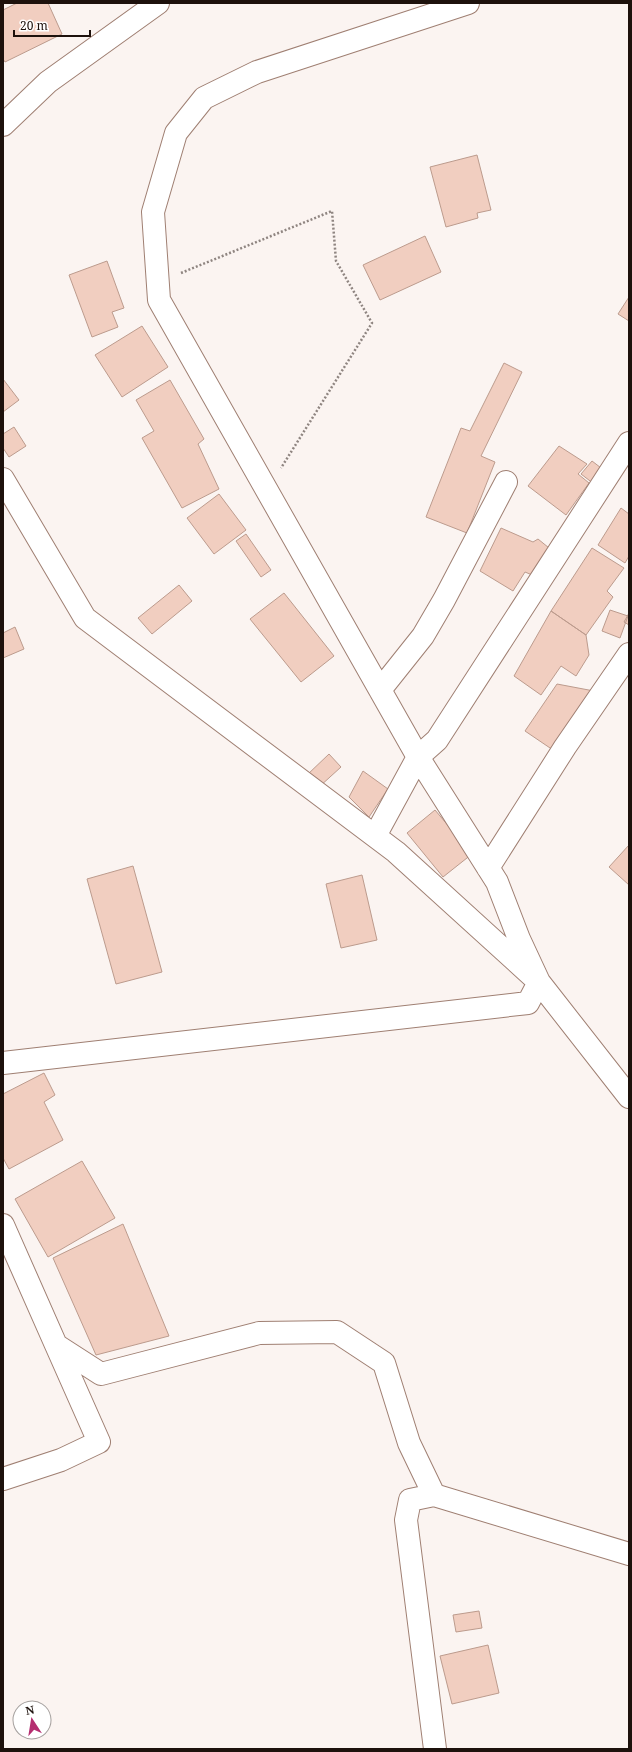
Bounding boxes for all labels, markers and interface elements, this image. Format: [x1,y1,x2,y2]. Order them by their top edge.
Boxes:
scale bar [14,12,90,38]
text: 20 m [20,17,48,34]
north arrow [12,1700,52,1740]
text: N [24,1701,36,1718]

